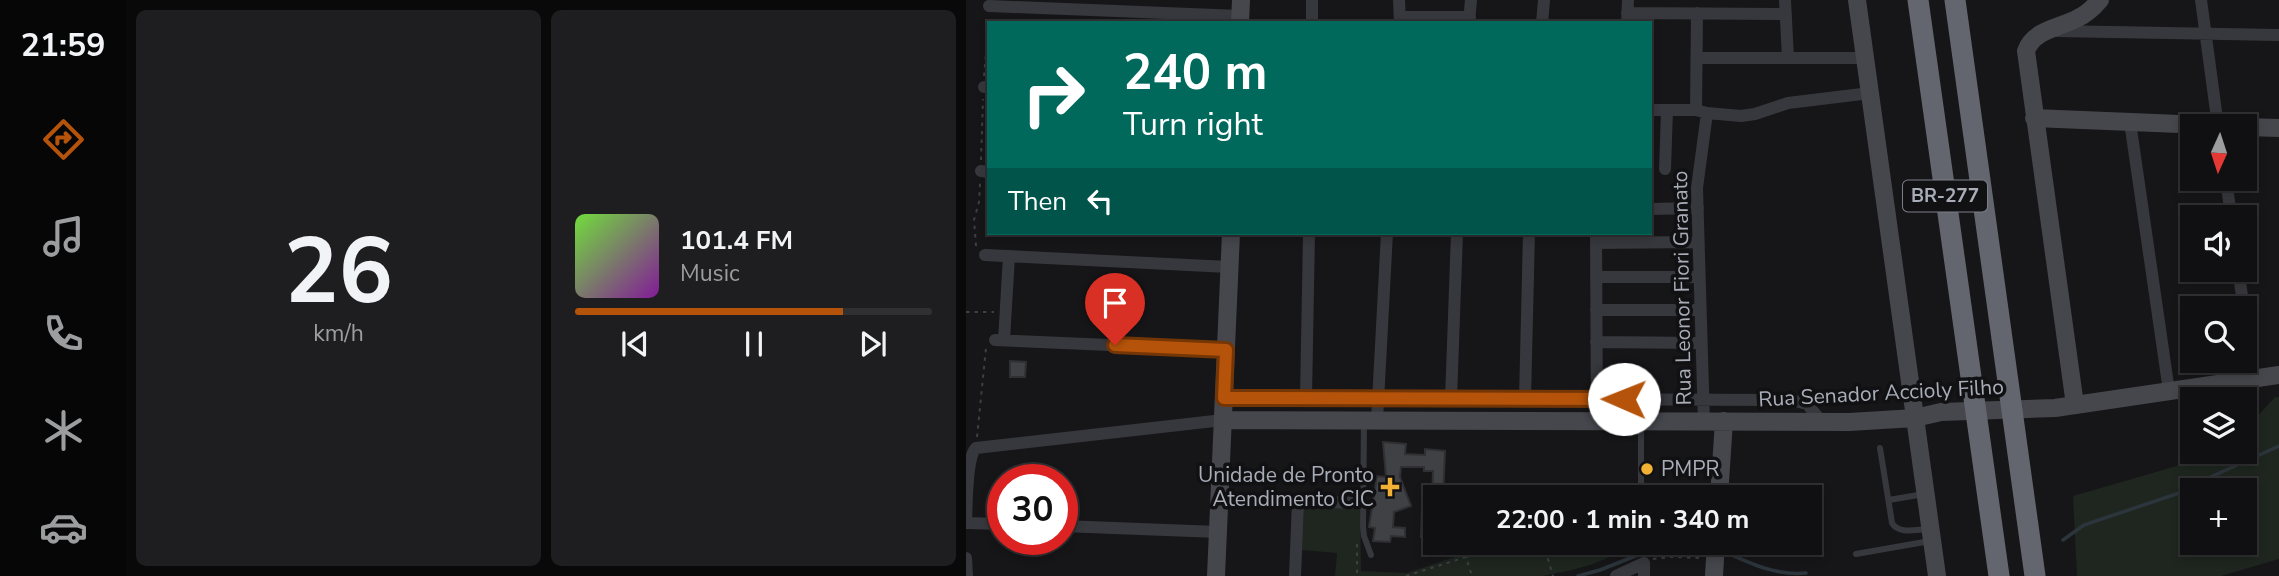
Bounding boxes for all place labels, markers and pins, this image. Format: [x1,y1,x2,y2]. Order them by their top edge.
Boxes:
pin [1085,273,1145,345]
place label: PMPR [1661,455,1720,483]
place label: Unidade de Pronto Atendimento CIC [1198,461,1374,513]
marker: PMPR [1639,461,1655,477]
marker: Unidade de Pronto Atendimento CIC [1380,477,1400,497]

